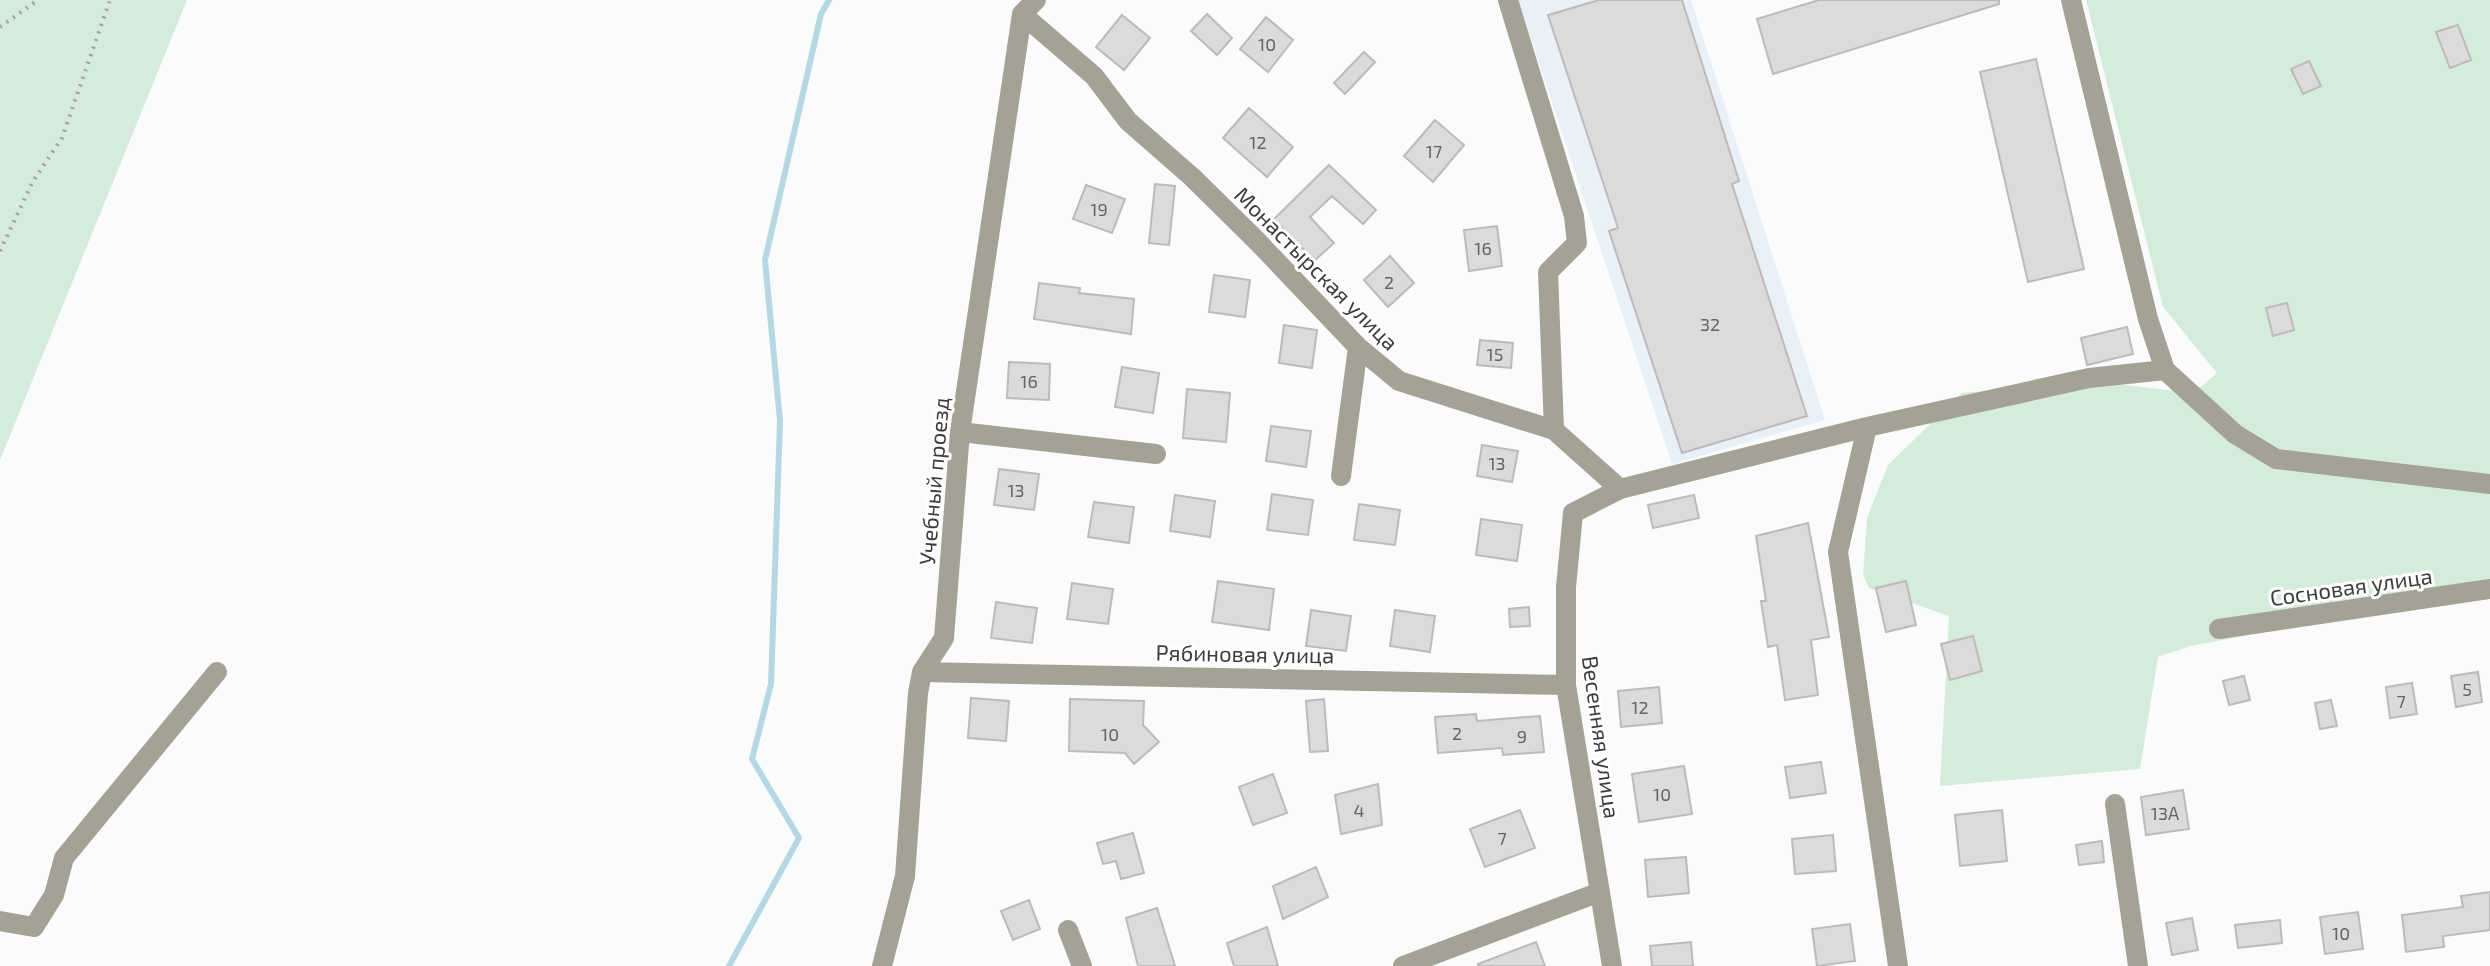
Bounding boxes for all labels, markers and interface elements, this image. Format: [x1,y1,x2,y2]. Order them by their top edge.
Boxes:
house number: 10 [1258,33,1276,55]
house number: 12 [1249,131,1267,153]
house number: 17 [1426,140,1442,162]
street label: Монастырская улица [1229,181,1404,356]
house number: 19 [1090,198,1108,220]
house number: 16 [1474,237,1492,259]
house number: 2 [1384,271,1394,293]
house number: 32 [1700,313,1720,335]
house number: 15 [1487,343,1503,365]
house number: 16 [1020,370,1038,392]
street label: Учебный проезд [913,396,953,566]
house number: 13 [1488,452,1506,474]
house number: 13 [1007,479,1025,501]
street label: Сосновая улица [2268,562,2434,611]
street label: Рябиновая улица [1156,638,1334,669]
street label: Весенняя улица [1577,654,1626,820]
house number: 5 [2462,678,2472,700]
house number: 7 [2396,690,2406,712]
house number: 12 [1631,696,1649,718]
house number: 2 [1452,722,1462,744]
house number: 10 [1101,723,1119,745]
house number: 9 [1517,725,1527,747]
house number: 10 [1653,783,1671,805]
house number: 4 [1353,799,1365,821]
house number: 13А [2151,802,2180,824]
house number: 7 [1497,827,1507,849]
house number: 10 [2332,922,2350,944]

